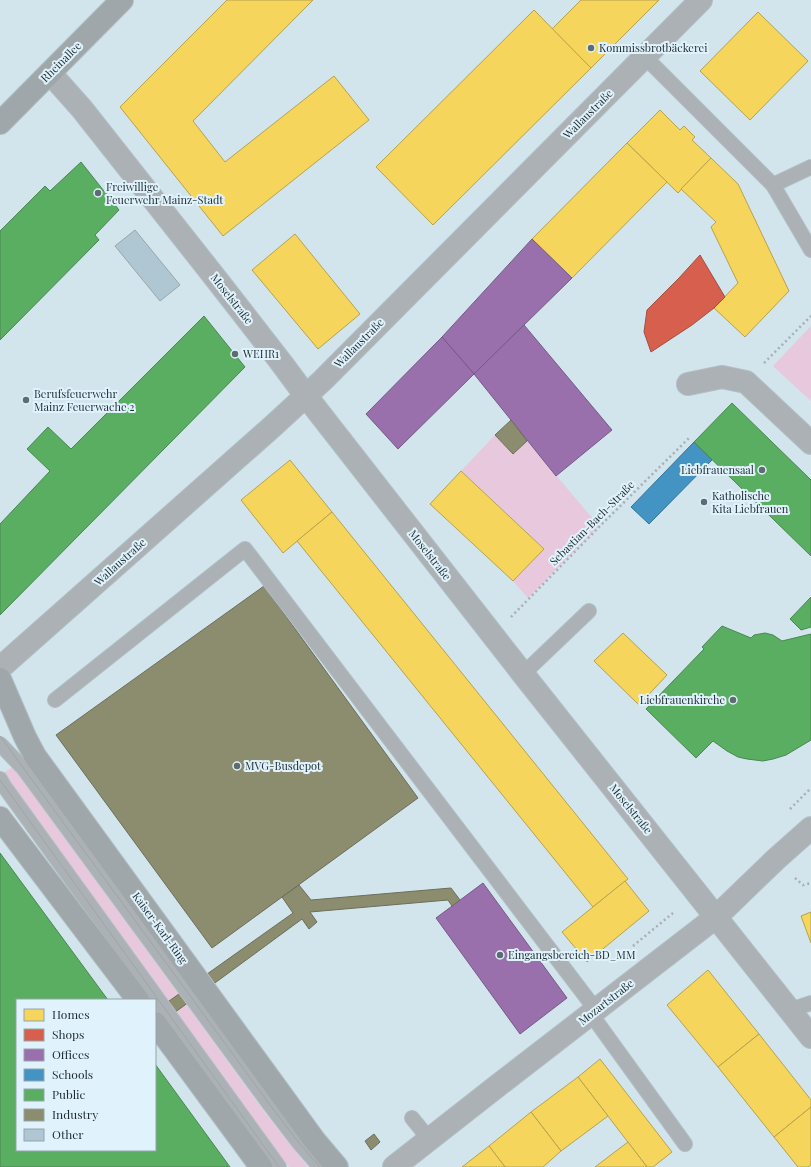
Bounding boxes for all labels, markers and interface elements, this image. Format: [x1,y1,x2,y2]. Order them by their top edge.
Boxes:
street label: Rheinallee [37,38,85,85]
place label: Kommissbrotbäckerei [599,40,707,55]
marker: Kommissbrotbäckerei [586,43,596,53]
street label: Wallaustraße [559,85,616,142]
place label: Freiwillige Feuerwehr Mainz-Stadt [106,179,223,207]
marker: Freiwillige Feuerwehr Mainz-Stadt [93,188,103,198]
street label: Moselstraße [208,270,257,327]
street label: Wallaustraße [330,314,387,371]
place label: WEHR1 [242,346,279,361]
marker: WEHR1 [230,349,240,359]
place label: Berufsfeuerwehr Mainz Feuerwache 2 [34,386,134,414]
marker: Berufsfeuerwehr Mainz Feuerwache 2 [21,395,31,405]
place label: Liebfrauensaal [681,462,754,477]
marker: Liebfrauensaal [757,465,767,475]
street label: Sebastian-Bach-Straße [546,477,638,568]
place label: Katholische Kita Liebfrauen [712,488,789,516]
marker: Katholische Kita Liebfrauen [699,497,709,507]
street label: Moselstraße [406,526,455,583]
street label: Wallaustraße [90,534,149,589]
place label: Liebfrauenkirche [640,692,725,707]
marker: Liebfrauenkirche [728,695,738,705]
place label: MVG-Busdepot [245,758,321,773]
marker: MVG-Busdepot [232,761,242,771]
street label: Moselstraße [607,781,656,837]
street label: Kaiser-Karl-Ring [129,889,192,967]
place label: Eingangsbereich-BD_MM [508,947,636,962]
marker: Eingangsbereich-BD_MM [495,950,505,960]
street label: Mozartstraße [575,975,637,1028]
legend [16,999,156,1151]
text: Homes [52,1006,90,1022]
text: Shops [52,1026,84,1042]
text: Offices [52,1046,89,1062]
text: Schools [52,1066,93,1082]
text: Public [52,1086,86,1102]
text: Industry [52,1106,98,1122]
text: Other [52,1126,84,1142]

